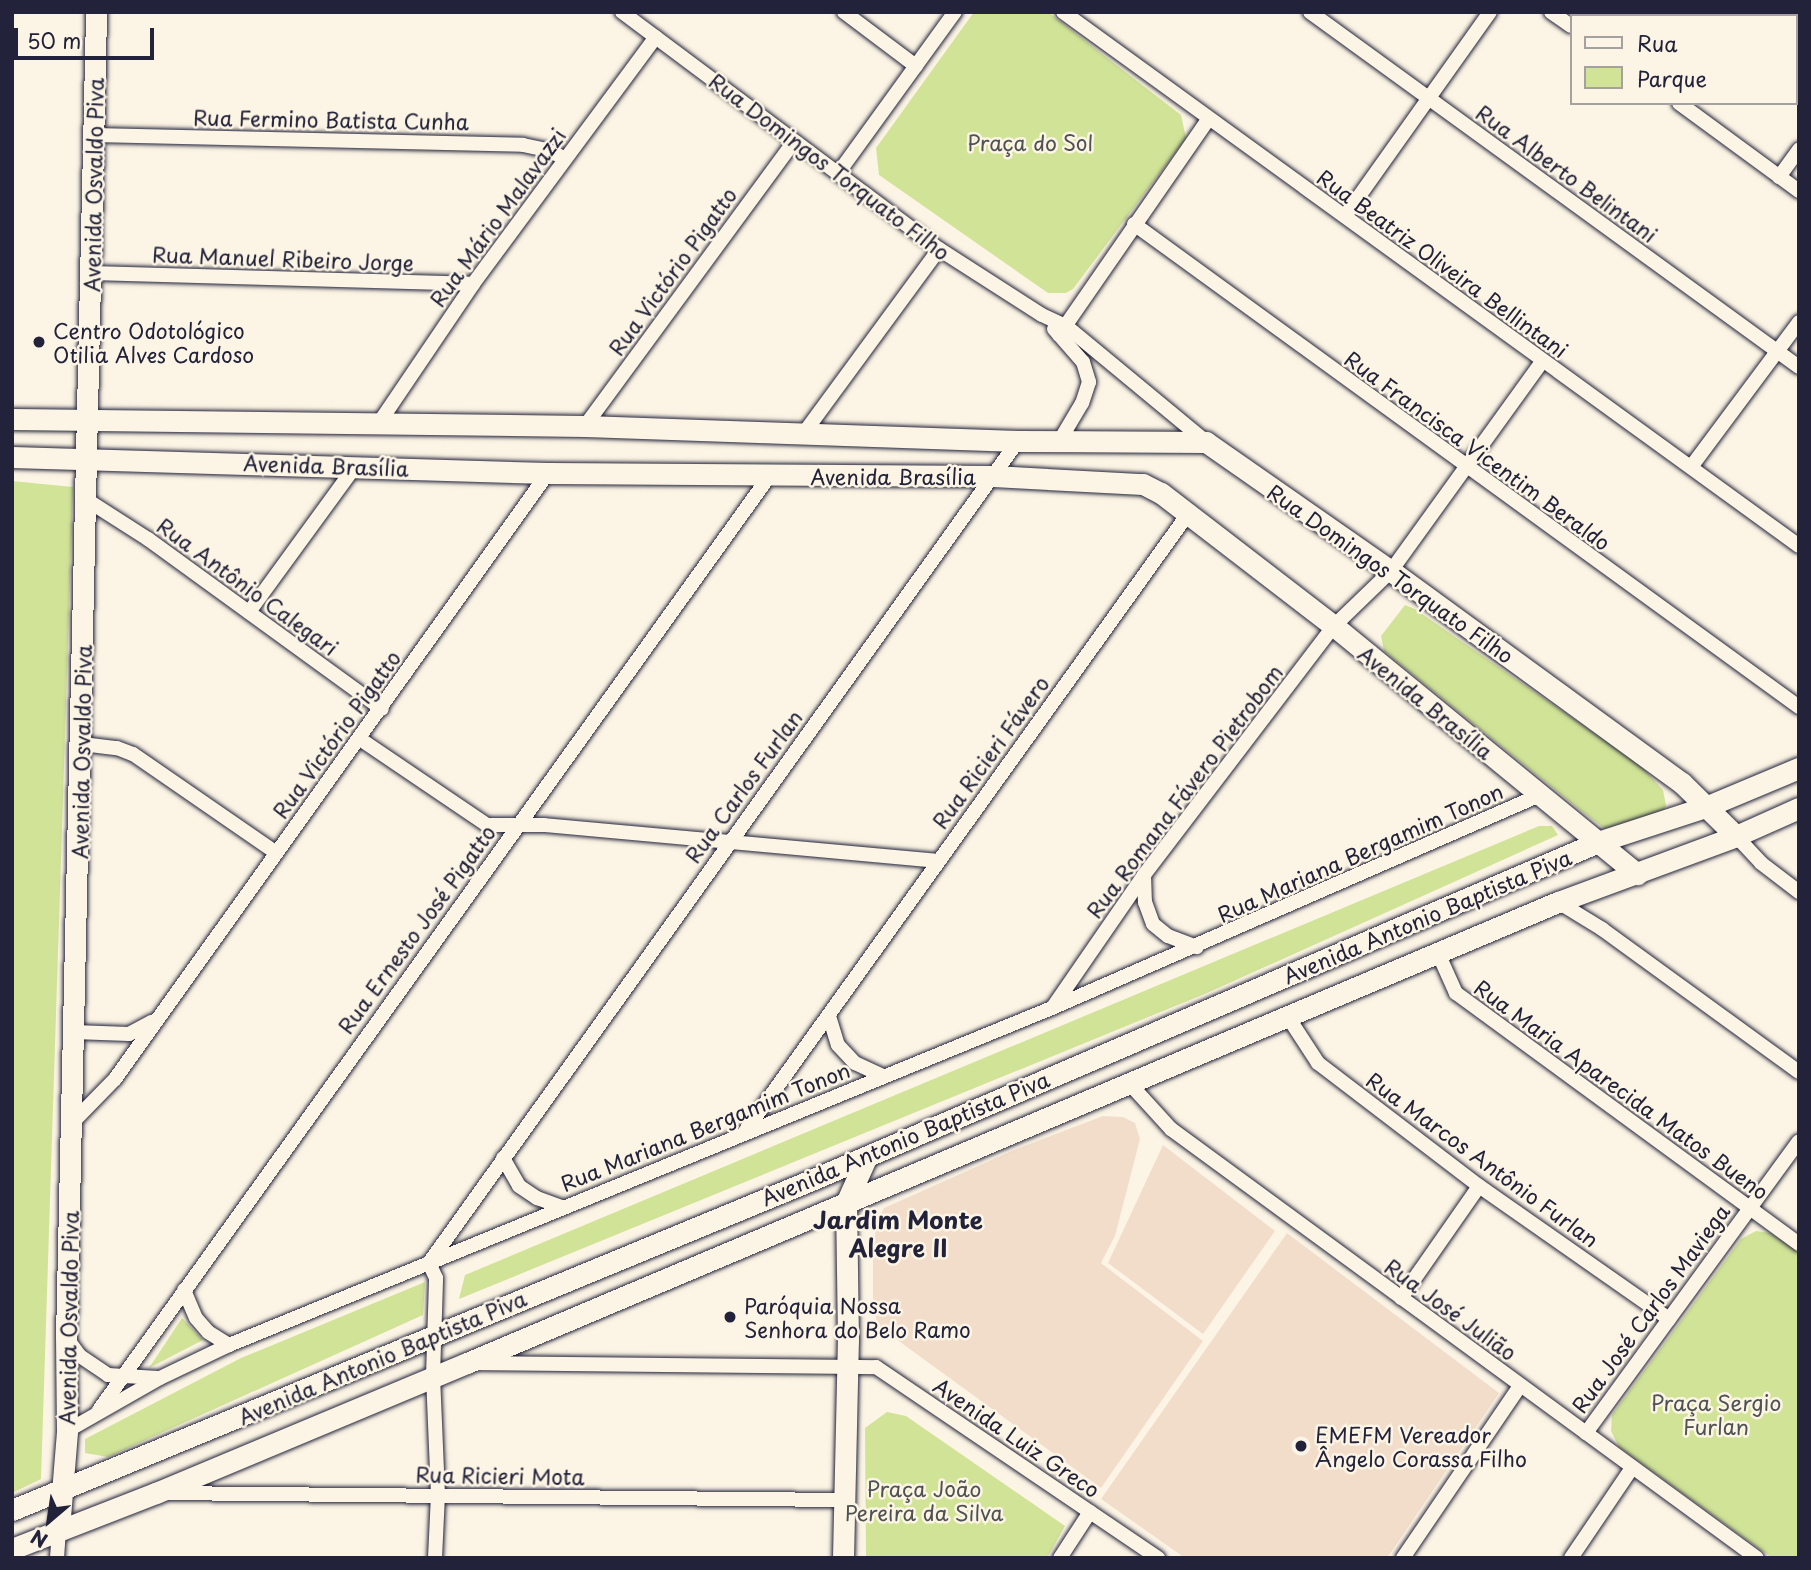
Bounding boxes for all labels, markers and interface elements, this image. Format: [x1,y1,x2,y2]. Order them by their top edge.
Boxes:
scale bar [18,14,158,58]
legend [1570,14,1797,105]
text: 50 m [27,24,81,56]
text: Rua [1637,27,1677,59]
text: Parque [1637,62,1707,94]
street label: Rua Domingos Torquato Filho [705,67,955,265]
street label: Avenida Osvaldo Piva [79,77,107,293]
street label: Rua Alberto Belintani [1471,99,1663,247]
street label: Rua Fermino Batista Cunha [191,104,471,134]
street label: Rua Mário Malavazzi [424,123,570,311]
park label: Praça do Sol [966,129,1094,155]
street label: Rua Beatriz Oliveira Bellintani [1312,163,1574,363]
street label: Rua Victório Pigatto [602,181,742,361]
street label: Rua Manuel Ribeiro Jorge [152,241,414,275]
place label: Centro Odotológico Otilia Alves Cardoso [53,317,255,367]
marker: Centro Odotológico Otilia Alves Cardoso [31,334,47,350]
street label: Rua Francisca Vicentim Beraldo [1339,344,1617,556]
street label: Avenida Brasília [243,450,409,480]
street label: Avenida Brasília [810,463,976,489]
street label: Rua Domingos Torquato Filho [1263,478,1519,668]
street label: Rua Antônio Calegari [152,512,344,660]
street label: Avenida Brasília [1354,640,1498,764]
street label: Avenida Osvaldo Piva [67,644,95,860]
street label: Rua Victório Pigatto [266,644,406,824]
street label: Rua Romana Fávero Pietrobom [1080,659,1288,923]
street label: Rua Ricieri Fávero [926,670,1054,834]
street label: Rua Carlos Furlan [679,704,807,868]
street label: Rua Mariana Bergamim Tonon [1213,777,1507,927]
street label: Rua Ernesto José Pigatto [331,819,501,1039]
street label: Avenida Antonio Baptista Piva [1279,844,1575,988]
street label: Rua Maria Aparecida Matos Bueno [1469,973,1775,1205]
street label: Rua Mariana Bergamim Tonon [556,1056,854,1196]
street label: Avenida Antonio Baptista Piva [757,1066,1053,1210]
street label: Rua Marcos Antônio Furlan [1361,1066,1605,1252]
street label: Rua José Carlos Maviega [1565,1198,1735,1418]
district label: Jardim Monte Alegre II [813,1206,983,1262]
street label: Avenida Osvaldo Piva [54,1210,82,1426]
street label: Rua José Julião [1379,1252,1523,1366]
street label: Avenida Antonio Baptista Piva [234,1285,530,1429]
place label: Paróquia Nossa Senhora do Belo Ramo [744,1292,971,1342]
marker: Paróquia Nossa Senhora do Belo Ramo [722,1309,738,1325]
street label: Avenida Luiz Greco [929,1372,1105,1502]
park label: Praça Sergio Furlan [1651,1389,1781,1439]
place label: EMEFM Vereador Ângelo Corassa Filho [1315,1421,1528,1471]
marker: EMEFM Vereador Ângelo Corassa Filho [1293,1438,1309,1454]
street label: Rua Ricieri Mota [415,1461,585,1489]
park label: Praça João Pereira da Silva [844,1475,1004,1525]
north arrow [14,1486,84,1556]
text: N [25,1523,52,1555]

